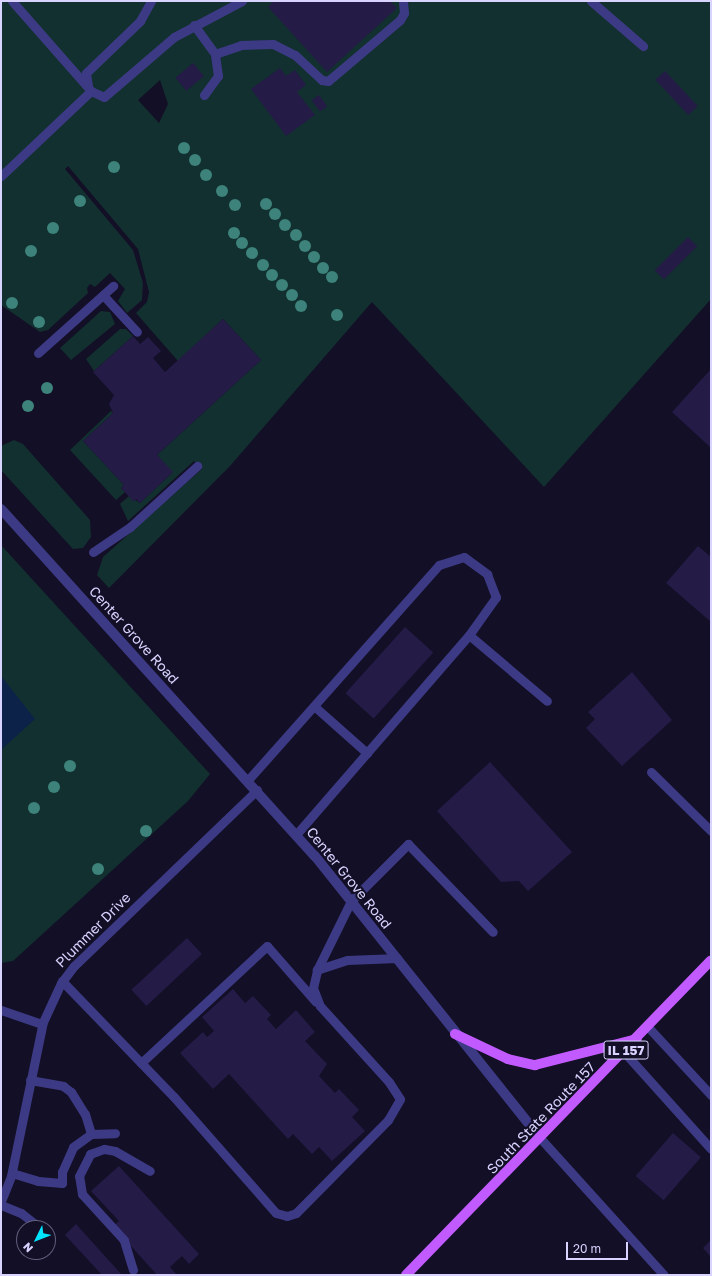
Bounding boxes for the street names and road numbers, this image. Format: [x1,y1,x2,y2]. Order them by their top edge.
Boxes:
street label: Center Grove Road [86,583,182,687]
street label: Center Grove Road [303,824,395,932]
street label: Plummer Drive [52,889,134,971]
road number: IL 157 [603,1039,649,1061]
street label: South State Route 157 [483,1059,599,1177]

